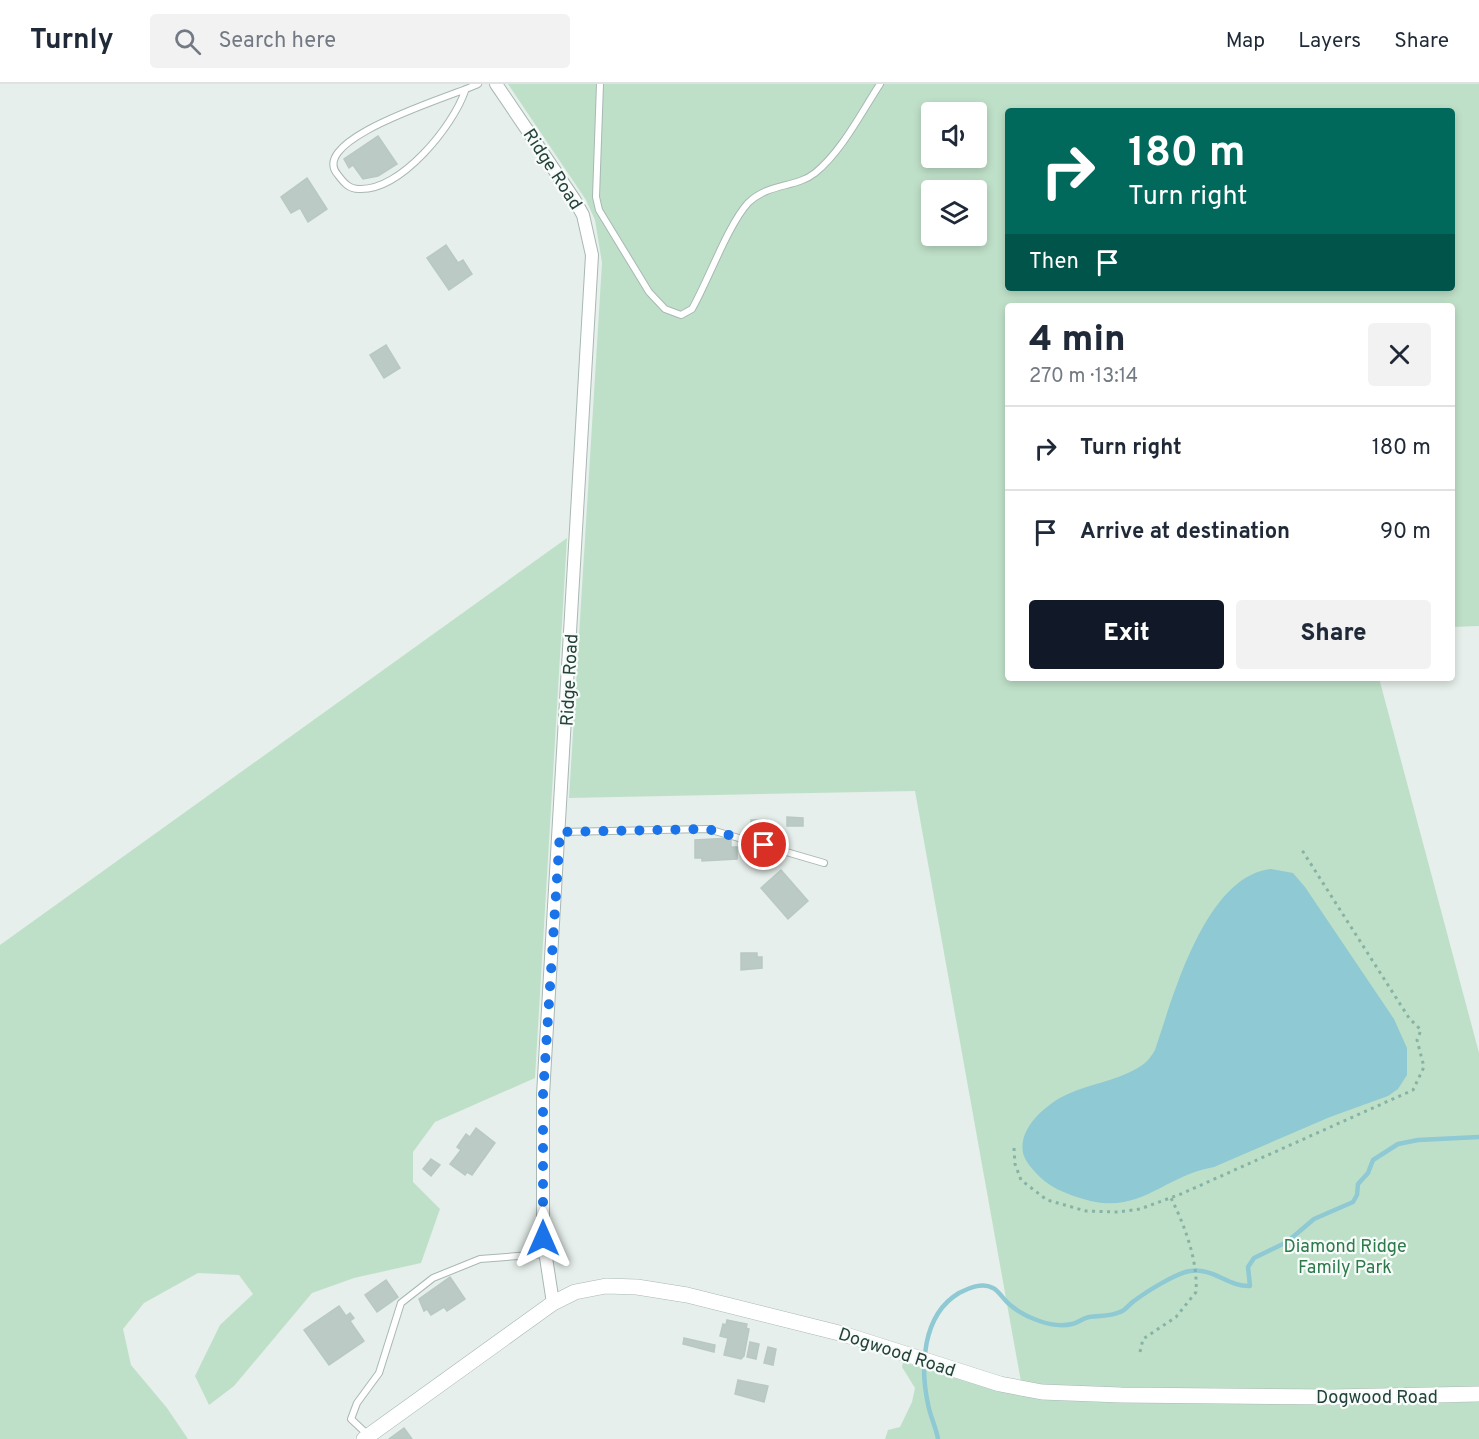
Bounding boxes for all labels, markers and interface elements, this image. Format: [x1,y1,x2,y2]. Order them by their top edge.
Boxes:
search box [150,14,570,68]
text: Turnly [30,23,114,59]
icon: search [171,25,204,58]
text: Search here [219,28,336,55]
text: Map [1226,28,1265,55]
text: Layers [1298,28,1361,55]
text: Share [1394,28,1449,55]
map controls [921,102,987,246]
button: sound [921,102,987,168]
street label: Ridge Road [517,125,587,215]
text: 180 m [1128,128,1245,181]
icon: right [1029,132,1107,210]
button: layers [921,180,987,246]
text: Turn right [1128,180,1247,214]
icon: arrive [1091,246,1124,279]
text: Then [1029,249,1079,276]
text: 4 min [1029,318,1126,364]
button: close [1368,323,1431,386]
text: 270 m · 13:14 [1029,364,1138,390]
icon: right [1029,432,1062,465]
text: Turn right [1080,435,1182,462]
text: 180 m [1372,435,1431,462]
icon: arrive [1029,516,1062,549]
text: Arrive at destination [1080,519,1290,546]
text: 90 m [1380,519,1431,546]
button: Exit [1029,600,1224,669]
button: Share [1236,600,1431,669]
street label: Ridge Road [557,633,584,727]
pin [738,819,789,870]
icon: arrive [747,828,780,861]
position arrow [511,1206,575,1270]
park label: Diamond Ridge Family Park [1283,1236,1407,1280]
street label: Dogwood Road [835,1324,958,1383]
street label: Dogwood Road [1316,1387,1438,1410]

